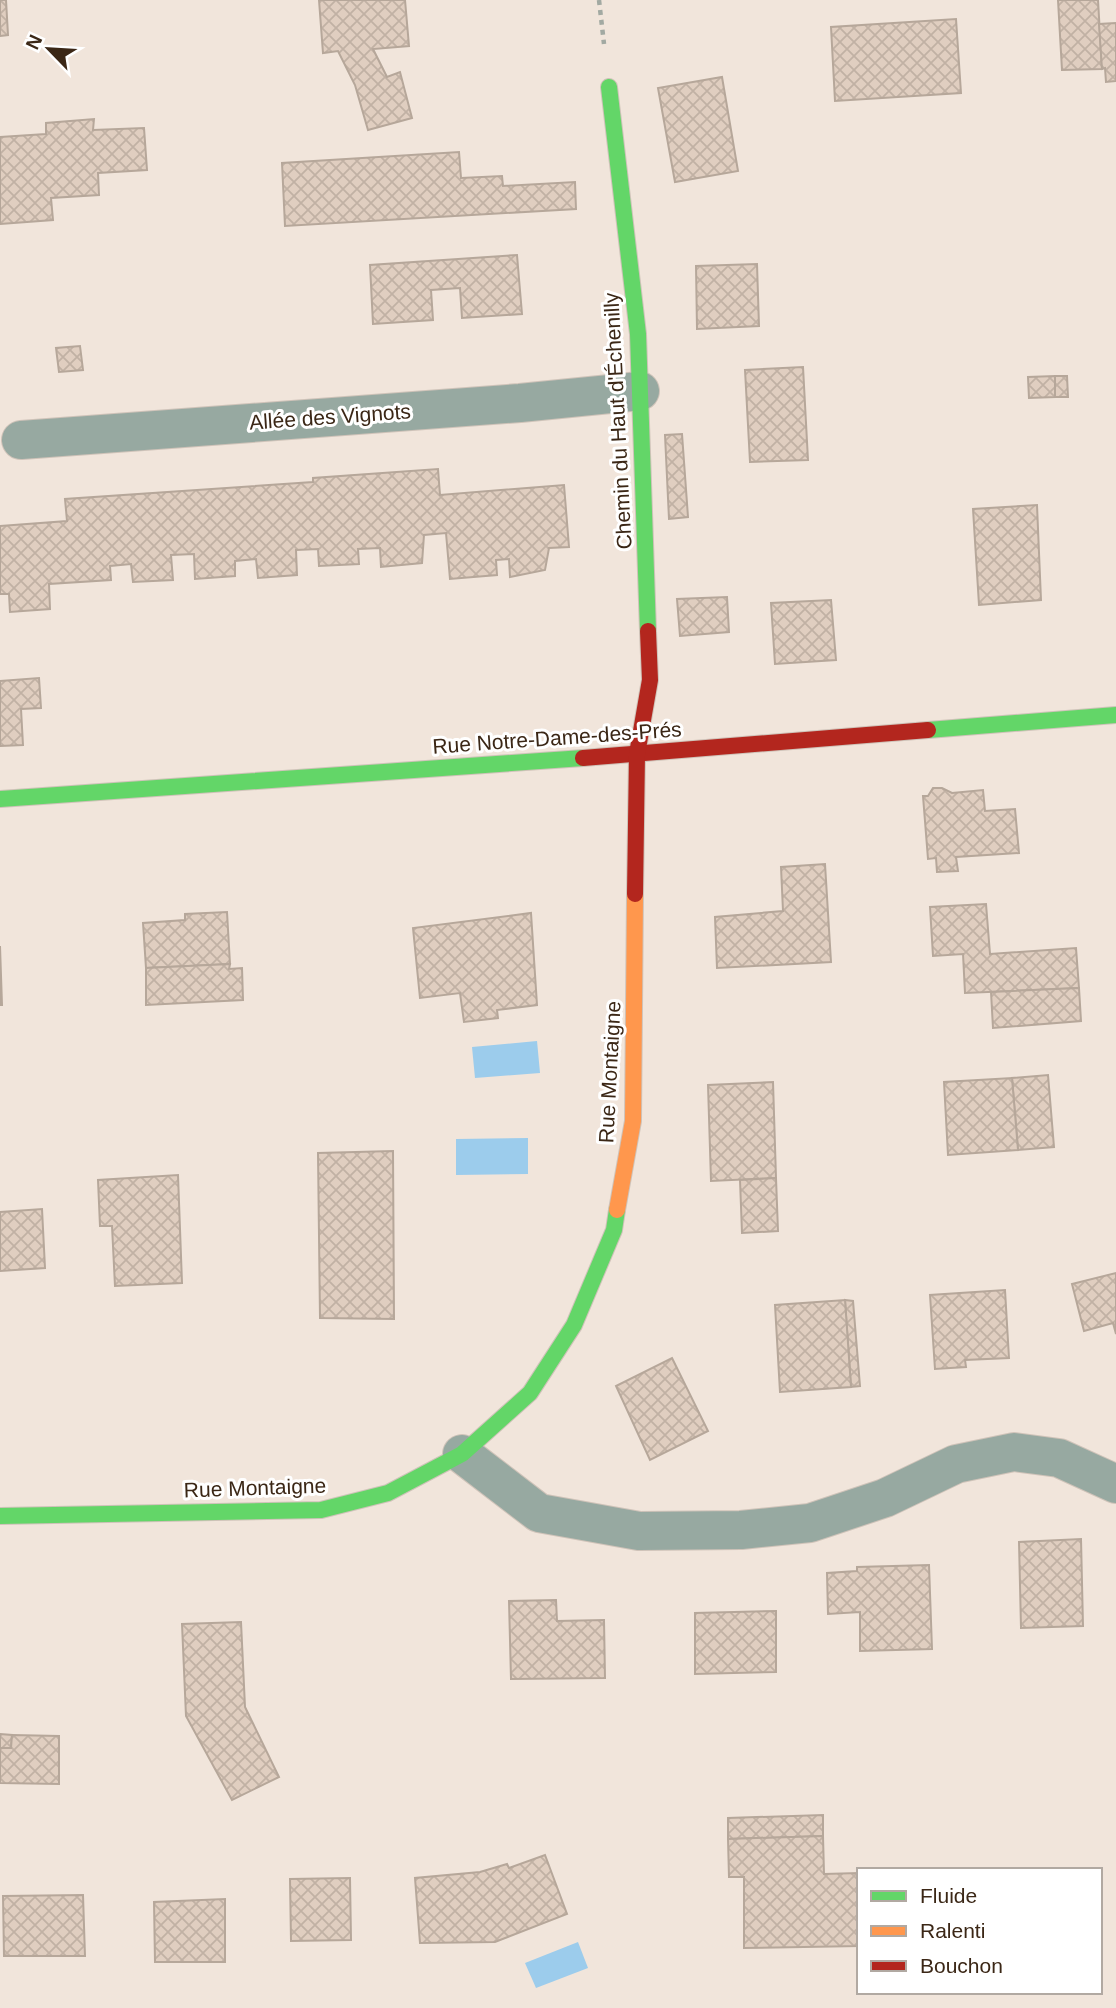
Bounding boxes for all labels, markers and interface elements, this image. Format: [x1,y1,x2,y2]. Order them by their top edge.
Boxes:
north arrow [14,14,84,84]
text: N [22,31,46,53]
street label: Chemin du Haut d'Échenilly [599,291,636,550]
street label: Allée des Vignots [248,399,412,434]
street label: Rue Notre-Dame-des-Prés [432,717,682,758]
street label: Rue Montaigne [594,1000,625,1144]
street label: Rue Montaigne [183,1474,327,1501]
legend [857,1868,1102,1994]
text: Fluide [920,1884,977,1907]
text: Ralenti [920,1919,985,1942]
text: Bouchon [920,1954,1003,1977]

